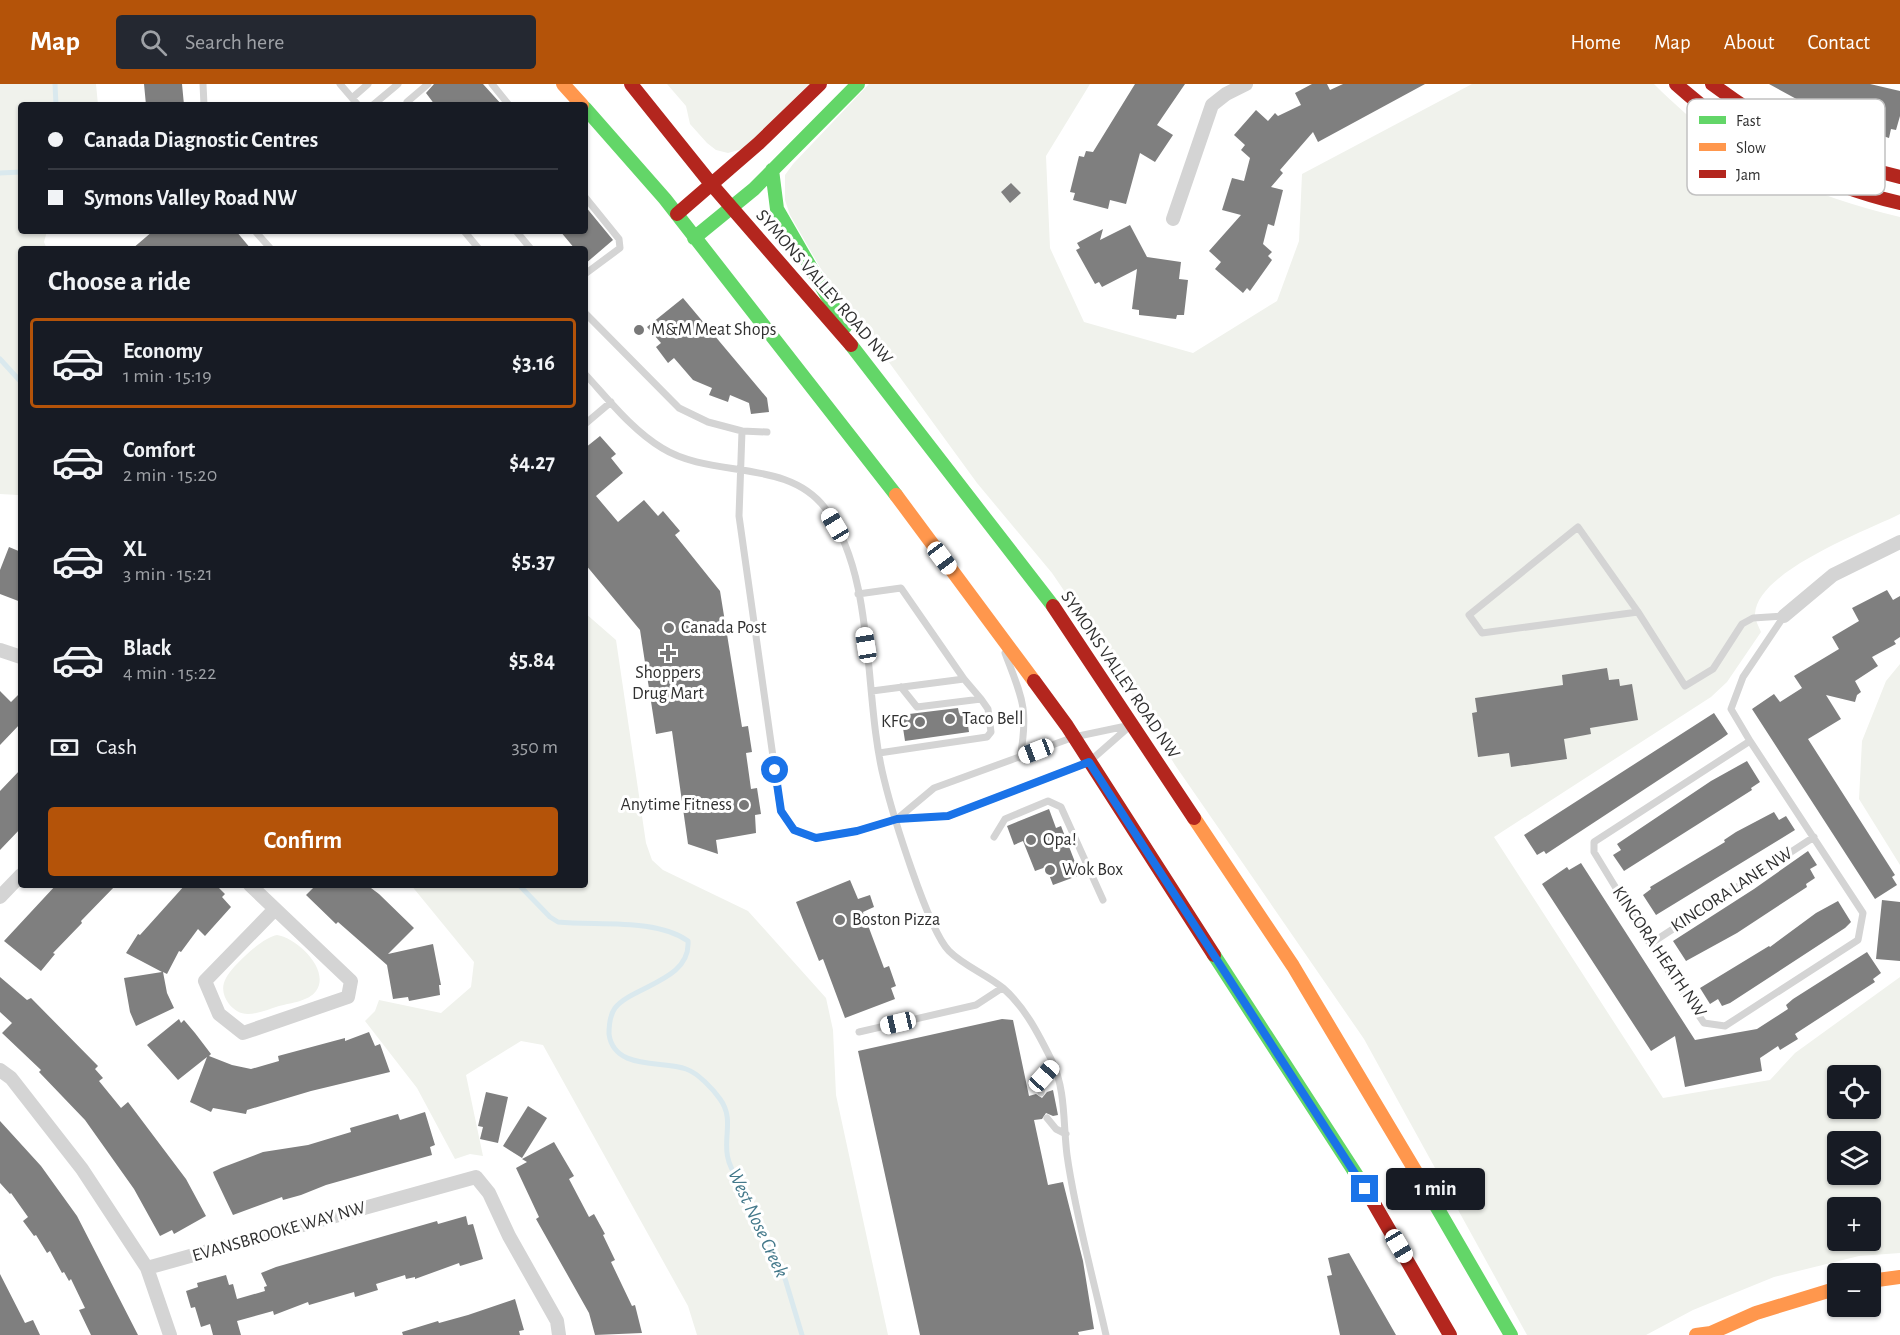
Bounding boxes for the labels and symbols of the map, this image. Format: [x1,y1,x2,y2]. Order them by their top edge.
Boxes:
legend [1687,99,1885,195]
text: Fast [1736,113,1761,129]
text: Slow [1736,140,1766,156]
text: Jam [1736,167,1761,183]
street label: SYMONS VALLEY ROAD NW [752,206,896,368]
place label: M&M Meat Shops [651,321,776,339]
marker: M&M Meat Shops [632,323,646,337]
car [818,505,852,545]
car [924,538,960,578]
street label: SYMONS VALLEY ROAD NW [1057,588,1183,762]
place label: Canada Post [681,619,767,637]
marker: Canada Post [662,621,676,635]
car [854,626,878,664]
marker: Shoppers Drug Mart [661,646,675,660]
place label: Shoppers Drug Mart [632,664,704,703]
place label: Taco Bell [962,710,1023,728]
marker: Taco Bell [943,712,957,726]
place label: KFC [881,713,908,731]
marker: KFC [913,715,927,729]
car [1016,736,1056,766]
route start [761,756,788,783]
place label: Anytime Fitness [621,796,732,814]
marker: Anytime Fitness [737,798,751,812]
place label: Opa! [1043,831,1077,849]
marker: Opa! [1024,833,1038,847]
street label: KINCORA LANE NW [1668,844,1796,936]
place label: Wok Box [1062,861,1123,879]
marker: Wok Box [1043,863,1057,877]
street label: KINCORA HEATH NW [1609,883,1709,1021]
place label: Boston Pizza [852,911,940,929]
marker: Boston Pizza [833,913,847,927]
car [878,1010,918,1036]
car [1025,1057,1063,1095]
water label: West Nose Creek [724,1166,792,1280]
callout: 1 min [1386,1168,1485,1210]
route end [1351,1175,1378,1202]
street label: EVANSBROOKE WAY NW [190,1199,368,1265]
car [1382,1226,1416,1266]

